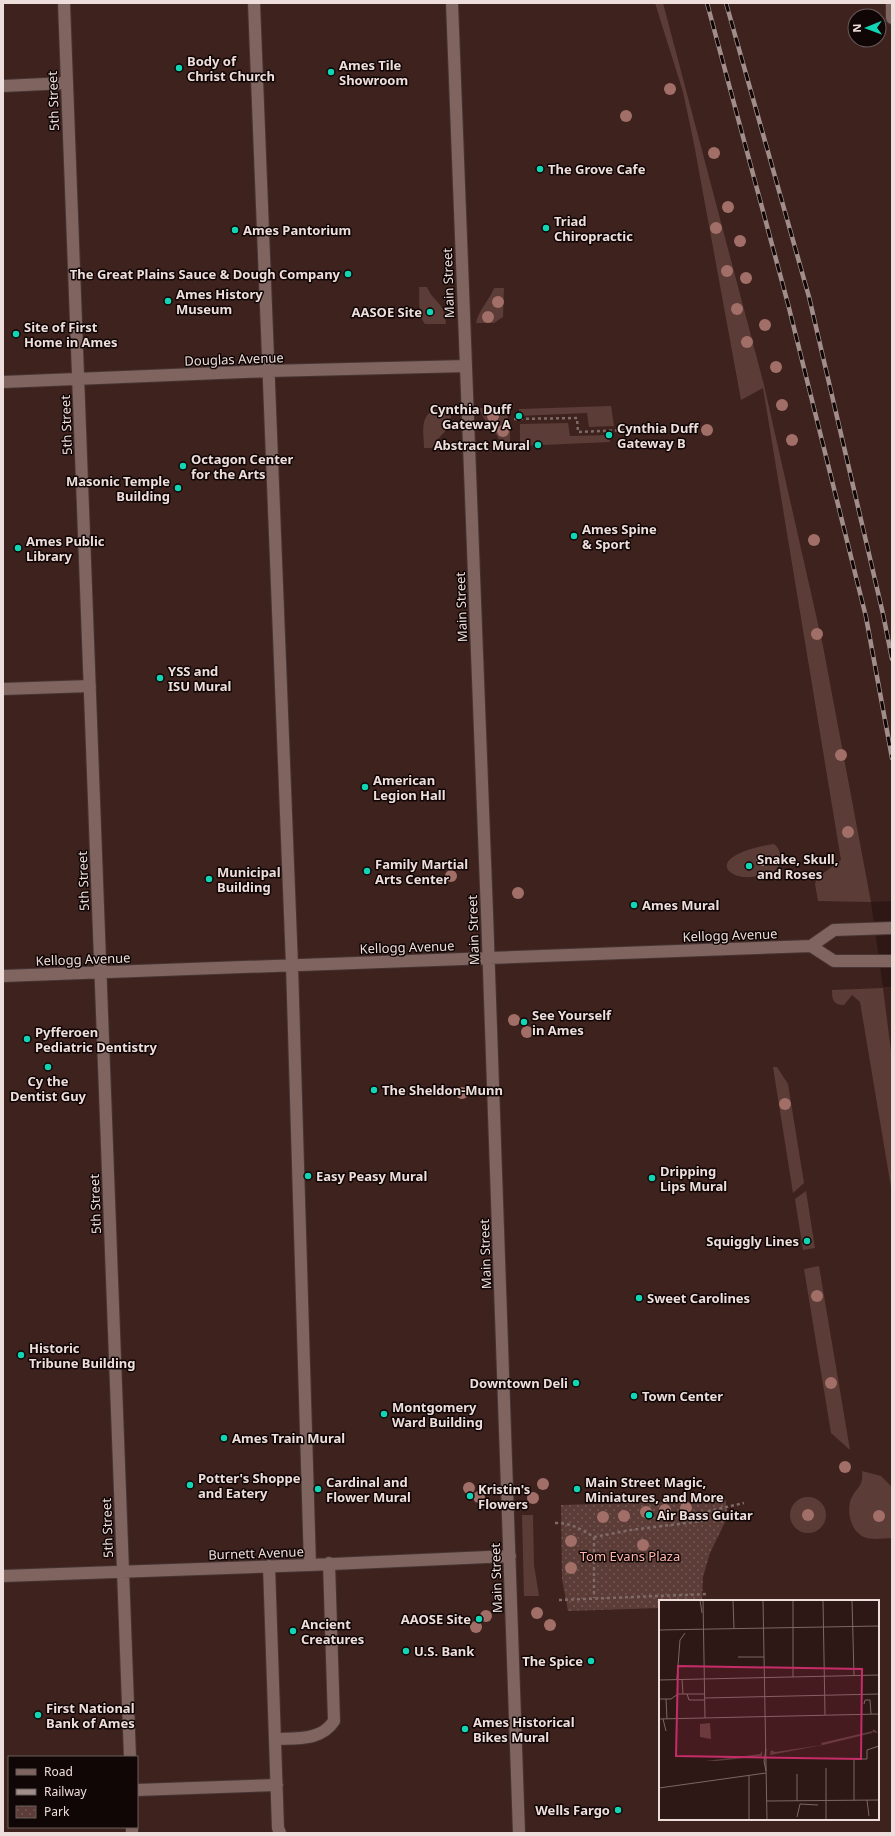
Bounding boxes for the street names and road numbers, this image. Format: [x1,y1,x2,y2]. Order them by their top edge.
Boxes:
street label: 5th Street [43,70,63,131]
street label: Main Street [438,247,458,318]
street label: Douglas Avenue [184,348,284,370]
street label: 5th Street [56,394,76,455]
street label: Main Street [451,571,471,642]
street label: 5th Street [73,850,93,911]
street label: Main Street [463,894,483,965]
street label: Kellogg Avenue [682,924,778,946]
street label: Kellogg Avenue [359,936,455,958]
street label: Kellogg Avenue [35,948,131,970]
street label: 5th Street [85,1173,105,1234]
street label: Main Street [475,1218,495,1289]
street label: 5th Street [97,1497,117,1558]
street label: Burnett Avenue [208,1542,304,1564]
street label: Main Street [486,1542,506,1613]

